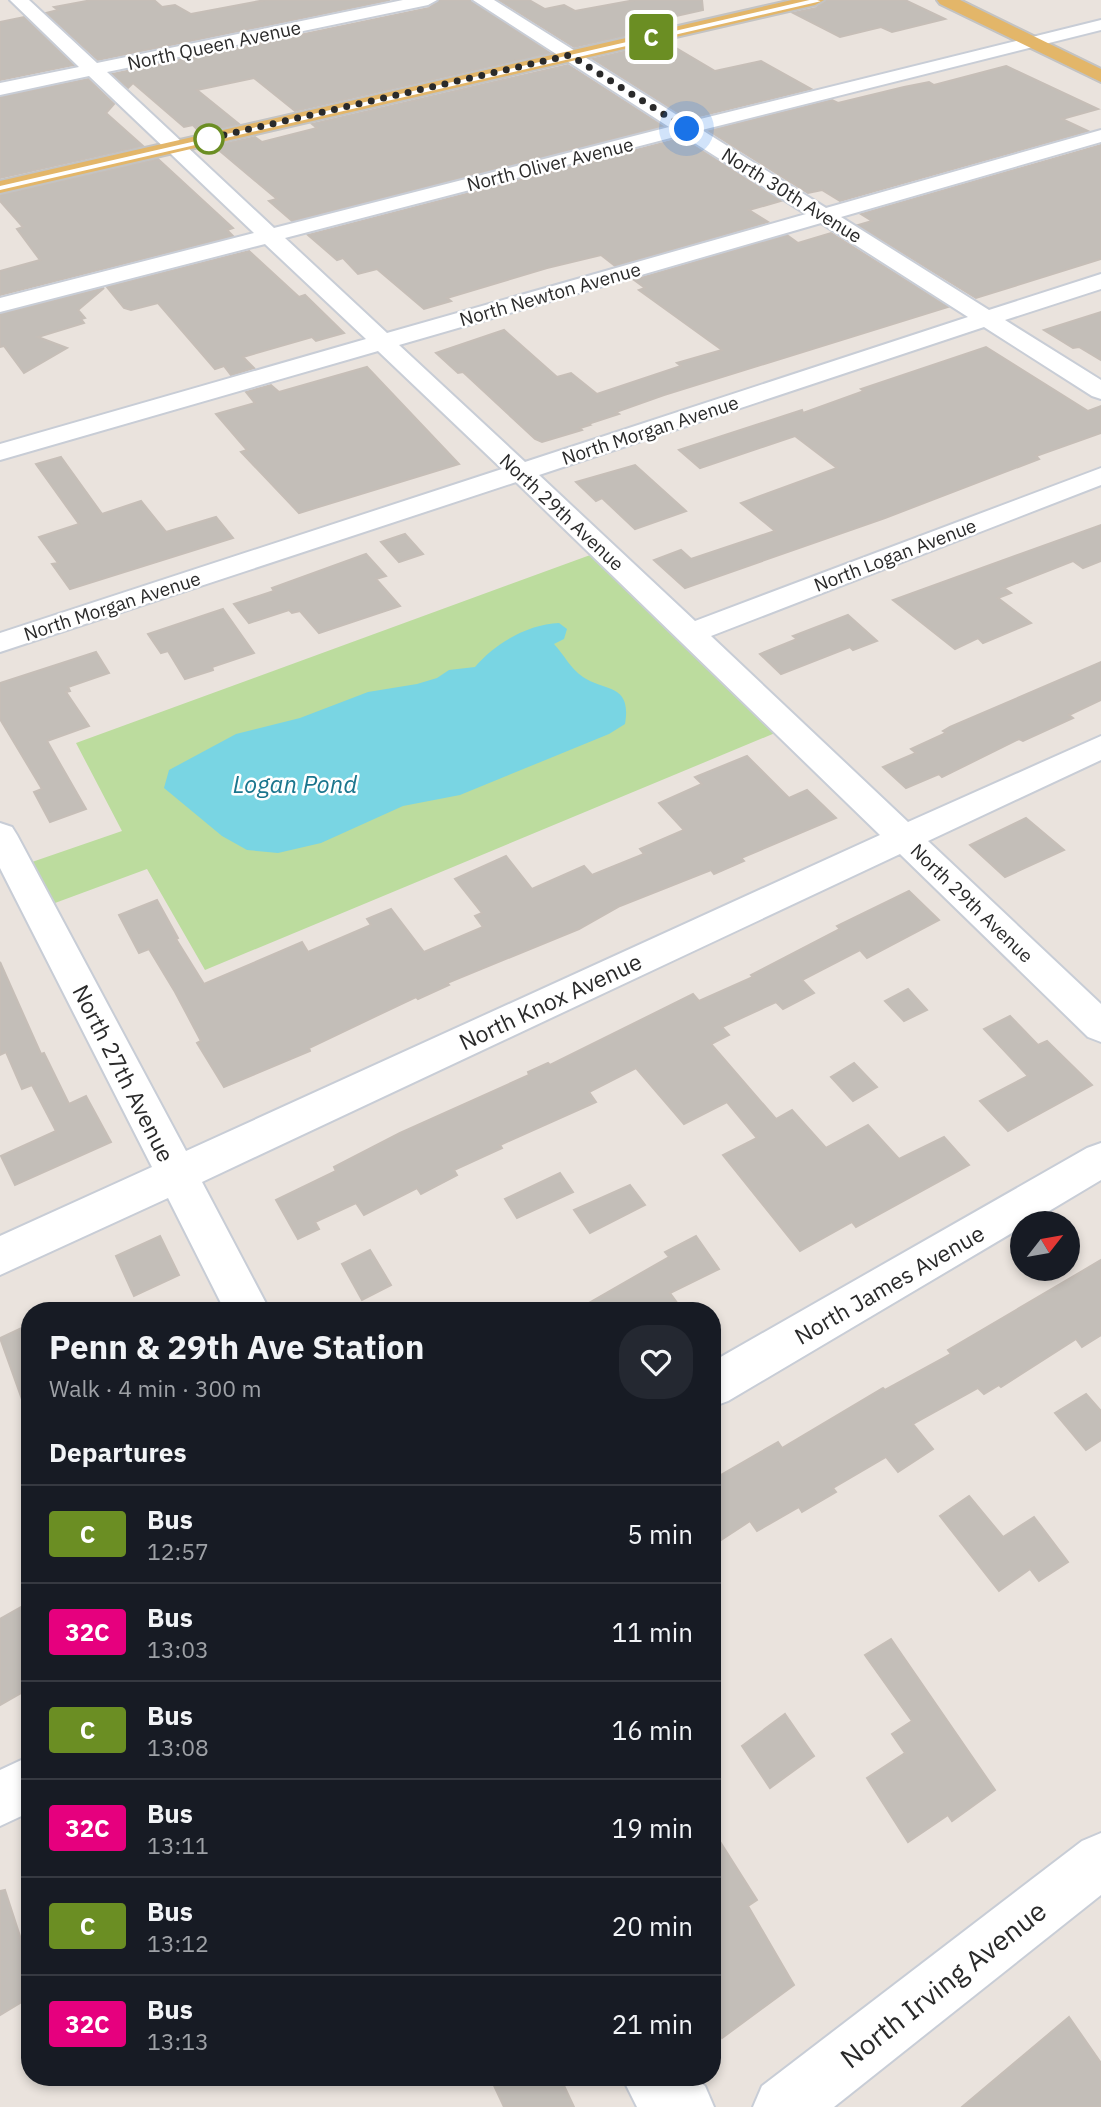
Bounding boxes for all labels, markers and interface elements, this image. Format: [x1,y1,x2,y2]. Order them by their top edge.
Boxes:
line badge: C [628,14,674,60]
street label: North Queen Avenue [125,15,303,75]
text: C [643,21,659,53]
your location [669,111,704,146]
unlabelled marker [194,124,224,154]
street label: North Oliver Avenue [464,132,636,196]
street label: North 30th Avenue [717,142,867,248]
street label: North Newton Avenue [457,257,643,331]
street label: North Morgan Avenue [559,390,741,470]
street label: North 29th Avenue [495,448,629,576]
street label: North Logan Avenue [810,513,980,597]
street label: North Morgan Avenue [21,566,203,646]
water label: Logan Pond [233,768,357,800]
street label: North 29th Avenue [906,838,1038,968]
street label: North Knox Avenue [454,946,646,1056]
street label: North 27th Avenue [66,979,182,1167]
north arrow [1010,1211,1080,1281]
map controls [1010,1211,1080,1281]
street label: North James Avenue [789,1217,989,1351]
text: Penn & 29th Ave Station [49,1325,424,1368]
button: heart [619,1325,693,1399]
text: Walk · 4 min · 300 m [49,1373,262,1403]
text: Departures [49,1435,187,1469]
text: Bus [147,1502,193,1536]
text: 5 min [627,1517,693,1551]
text: C [80,1518,95,1550]
text: 12:57 [147,1536,209,1566]
text: Bus [147,1600,193,1634]
text: 11 min [612,1615,693,1649]
text: 32C [65,1616,110,1648]
text: 13:03 [147,1634,209,1664]
text: Bus [147,1698,193,1732]
text: 16 min [612,1713,693,1747]
text: C [80,1714,95,1746]
text: 13:08 [147,1732,209,1762]
text: Bus [147,1796,193,1830]
text: 19 min [612,1811,693,1845]
text: 32C [65,1812,110,1844]
text: 13:11 [147,1830,209,1860]
street label: North Irving Avenue [833,1892,1053,2076]
text: Bus [147,1894,193,1928]
text: 20 min [612,1909,693,1943]
text: C [80,1910,95,1942]
text: 13:12 [147,1928,209,1958]
text: Bus [147,1992,193,2026]
text: 21 min [612,2007,693,2041]
text: 32C [65,2008,110,2040]
text: 13:13 [147,2026,209,2056]

